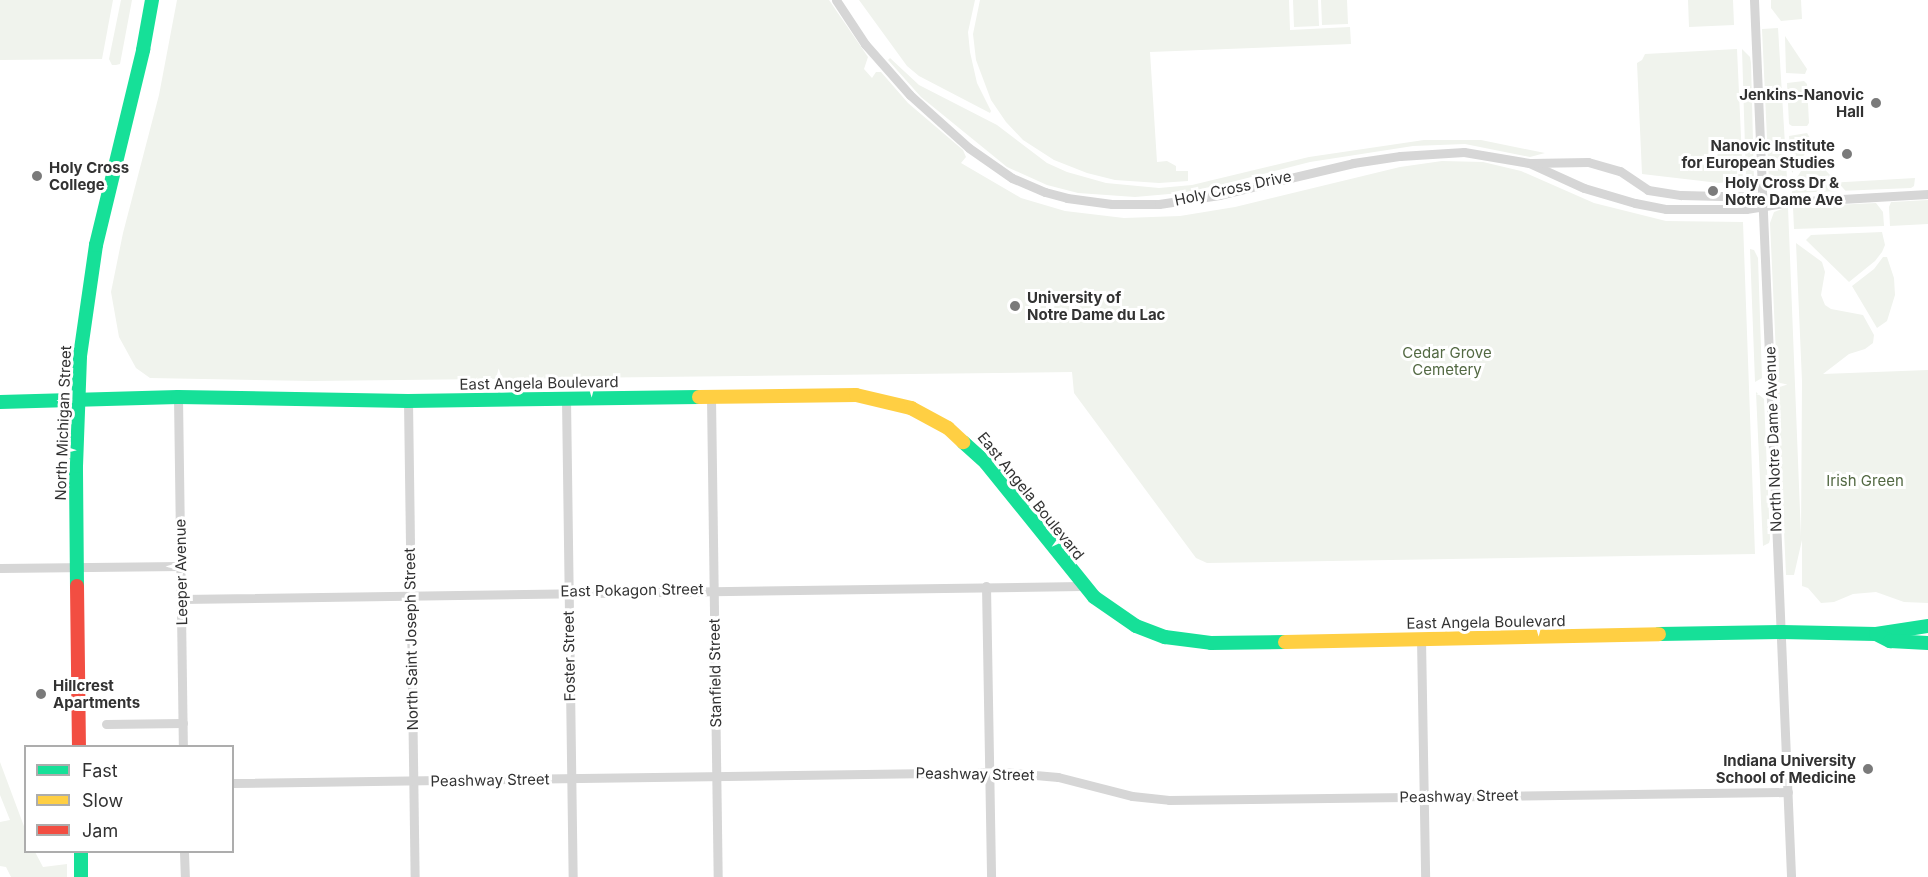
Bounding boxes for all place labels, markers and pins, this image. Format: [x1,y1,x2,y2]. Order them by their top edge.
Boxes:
place label: Jenkins-Nanovic Hall [1739,85,1864,120]
marker: Jenkins-Nanovic Hall [1869,96,1883,110]
place label: Nanovic Institute for European Studies [1681,136,1835,171]
marker: Nanovic Institute for European Studies [1840,147,1854,161]
place label: Holy Cross College [49,158,129,193]
marker: Holy Cross College [30,169,44,183]
place label: Holy Cross Dr & Notre Dame Ave [1725,173,1843,208]
marker: Holy Cross Dr & Notre Dame Ave [1706,184,1720,198]
place label: University of Notre Dame du Lac [1027,288,1165,323]
marker: University of Notre Dame du Lac [1008,299,1022,313]
place label: Hillcrest Apartments [53,676,140,711]
marker: Hillcrest Apartments [34,687,48,701]
place label: Indiana University School of Medicine [1716,751,1856,786]
marker: Indiana University School of Medicine [1861,762,1875,776]

